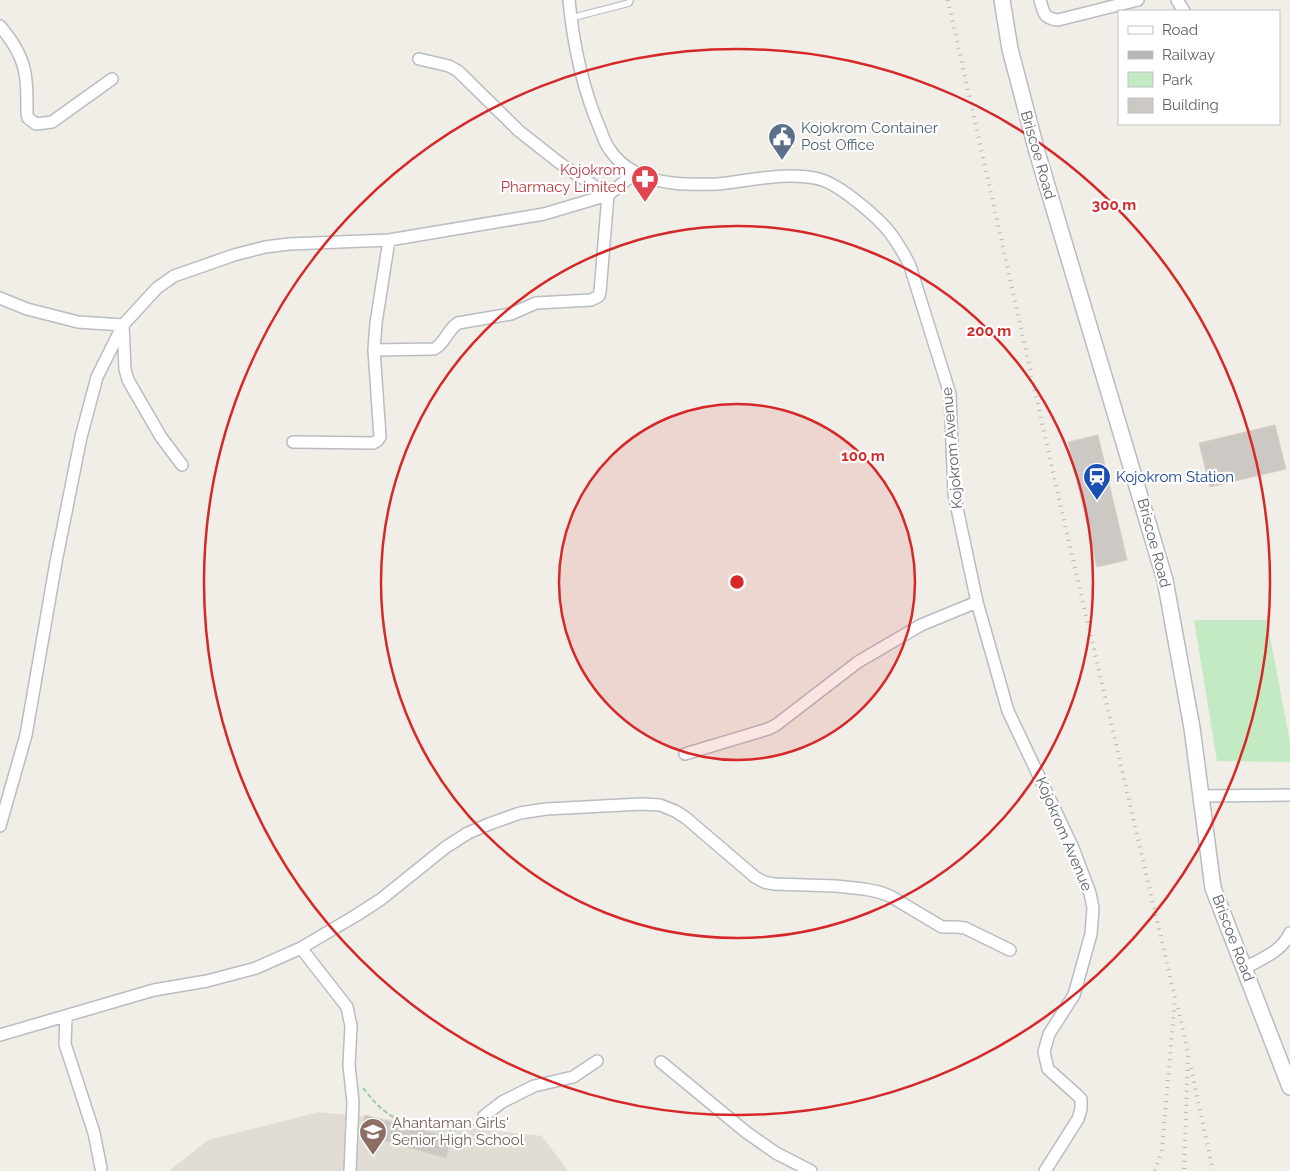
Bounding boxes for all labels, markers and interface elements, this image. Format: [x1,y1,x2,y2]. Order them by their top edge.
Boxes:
legend [1118,10,1280,125]
text: Road [1162,21,1198,39]
text: Railway [1162,46,1215,64]
text: Park [1162,71,1193,89]
text: Building [1162,96,1219,114]
street label: Briscoe Road [1017,109,1059,201]
place label: Kojokrom Container Post Office [801,119,939,154]
public building icon: Kojokrom Container Post Office [767,122,797,161]
place label: Kojokrom Pharmacy Limited [501,161,626,196]
pharmacy icon: Kojokrom Pharmacy Limited [630,164,660,203]
text: 300 m [1092,196,1136,214]
text: 200 m [967,322,1011,340]
street label: Kojokrom Avenue [938,386,966,510]
text: 100 m [841,447,885,465]
station icon: Kojokrom Station [1082,462,1112,501]
place label: Kojokrom Station [1116,468,1234,486]
street label: Briscoe Road [1133,496,1175,590]
centre of rings [728,573,746,591]
street label: Kojokrom Avenue [1032,774,1096,894]
street label: Briscoe Road [1208,892,1258,984]
place label: Ahantaman Girls' Senior High School [392,1114,525,1149]
school or university icon: Ahantaman Girls' Senior High School [358,1117,388,1156]

